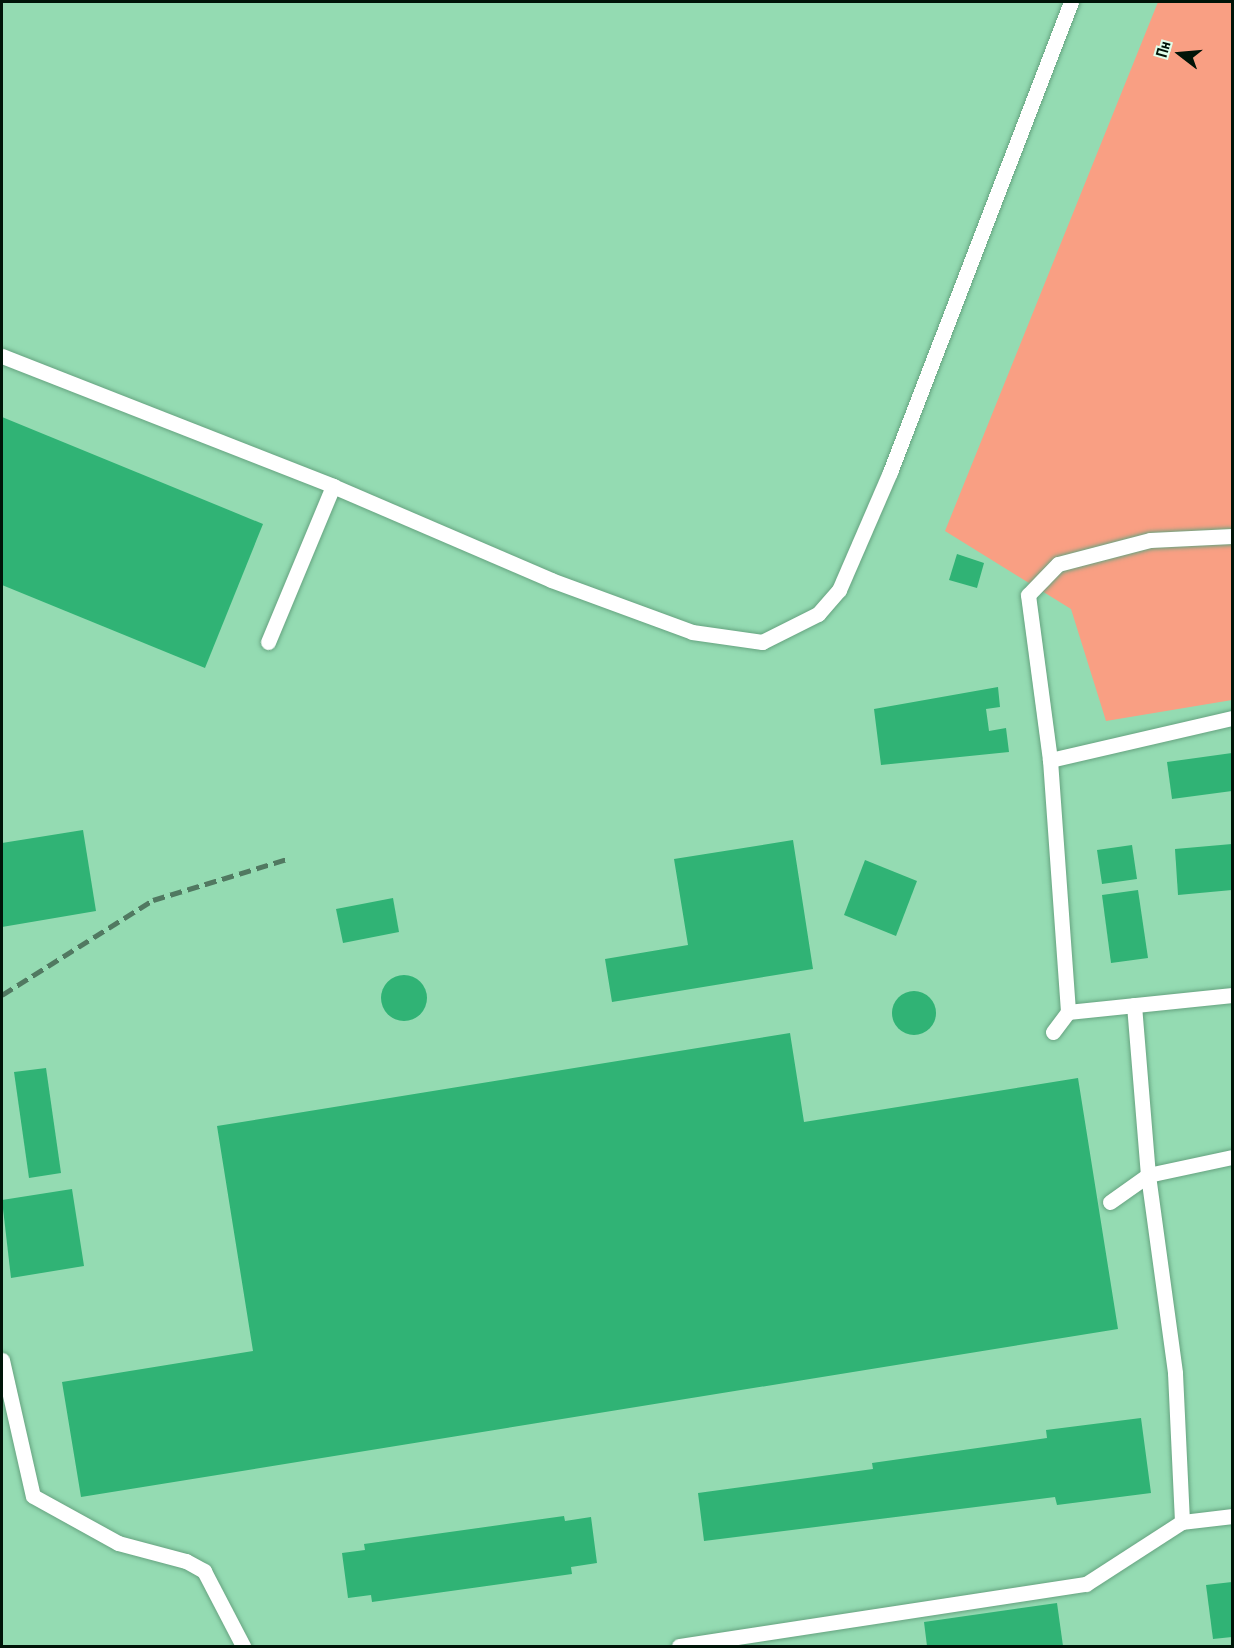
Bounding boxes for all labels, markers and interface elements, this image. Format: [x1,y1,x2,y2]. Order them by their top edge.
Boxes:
north arrow [1150,24,1210,84]
text: Пн [1151,39,1174,59]

